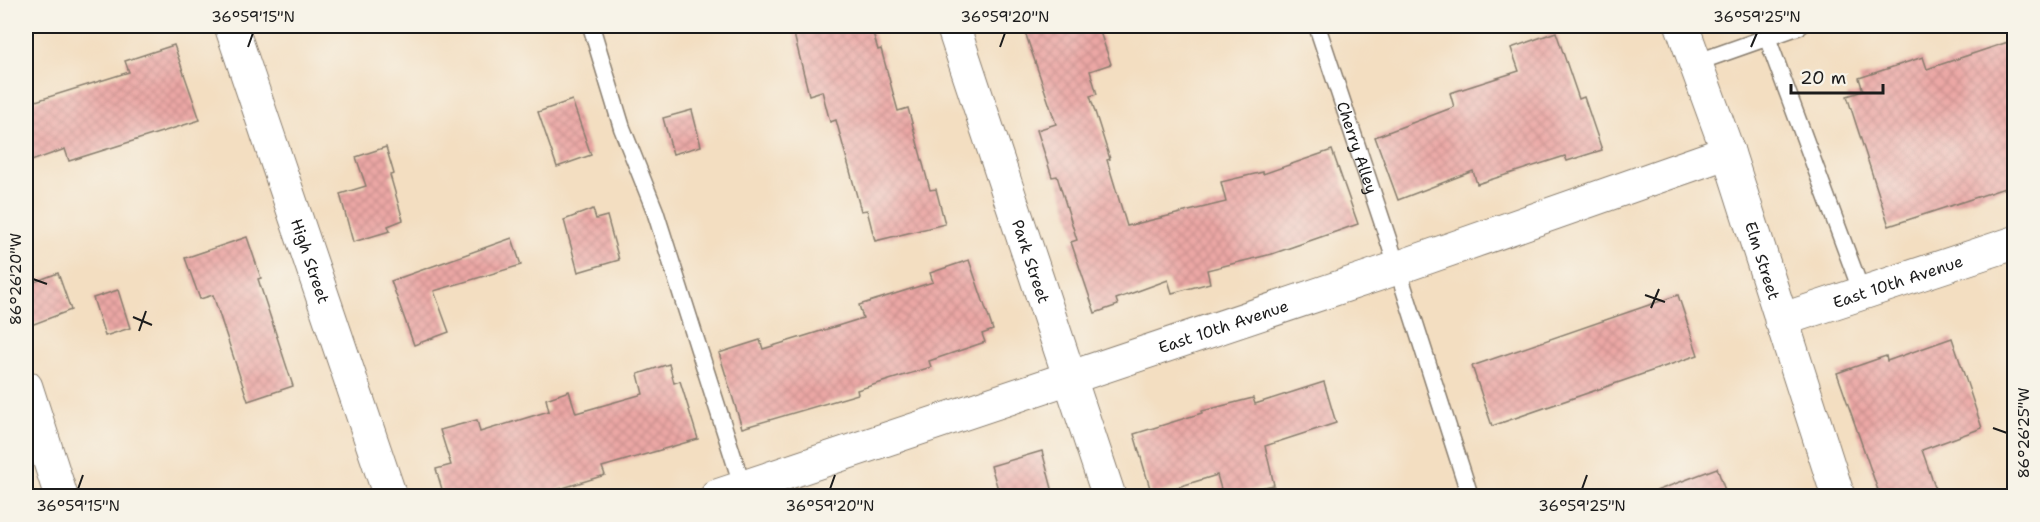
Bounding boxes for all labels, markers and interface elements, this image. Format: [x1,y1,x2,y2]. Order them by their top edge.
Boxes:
text: 36°59'15"N [211,7,295,27]
text: 36°59'20"N [961,7,1049,27]
text: 36°59'25"N [1713,7,1801,27]
scale bar [1791,57,1882,95]
text: 20 m [1800,66,1846,90]
street label: Cherry Alley [1332,98,1383,196]
street label: High Street [286,216,335,306]
street label: Park Street [1007,217,1055,306]
street label: Elm Street [1740,219,1785,302]
text: 86°26'20"W [6,233,26,325]
street label: East 10th Avenue [1830,250,1966,313]
street label: East 10th Avenue [1156,295,1291,358]
text: 86°26'25"W [2014,387,2034,479]
text: 36°59'15"N [36,496,120,516]
text: 36°59'20"N [786,496,874,516]
text: 36°59'25"N [1538,496,1626,516]

